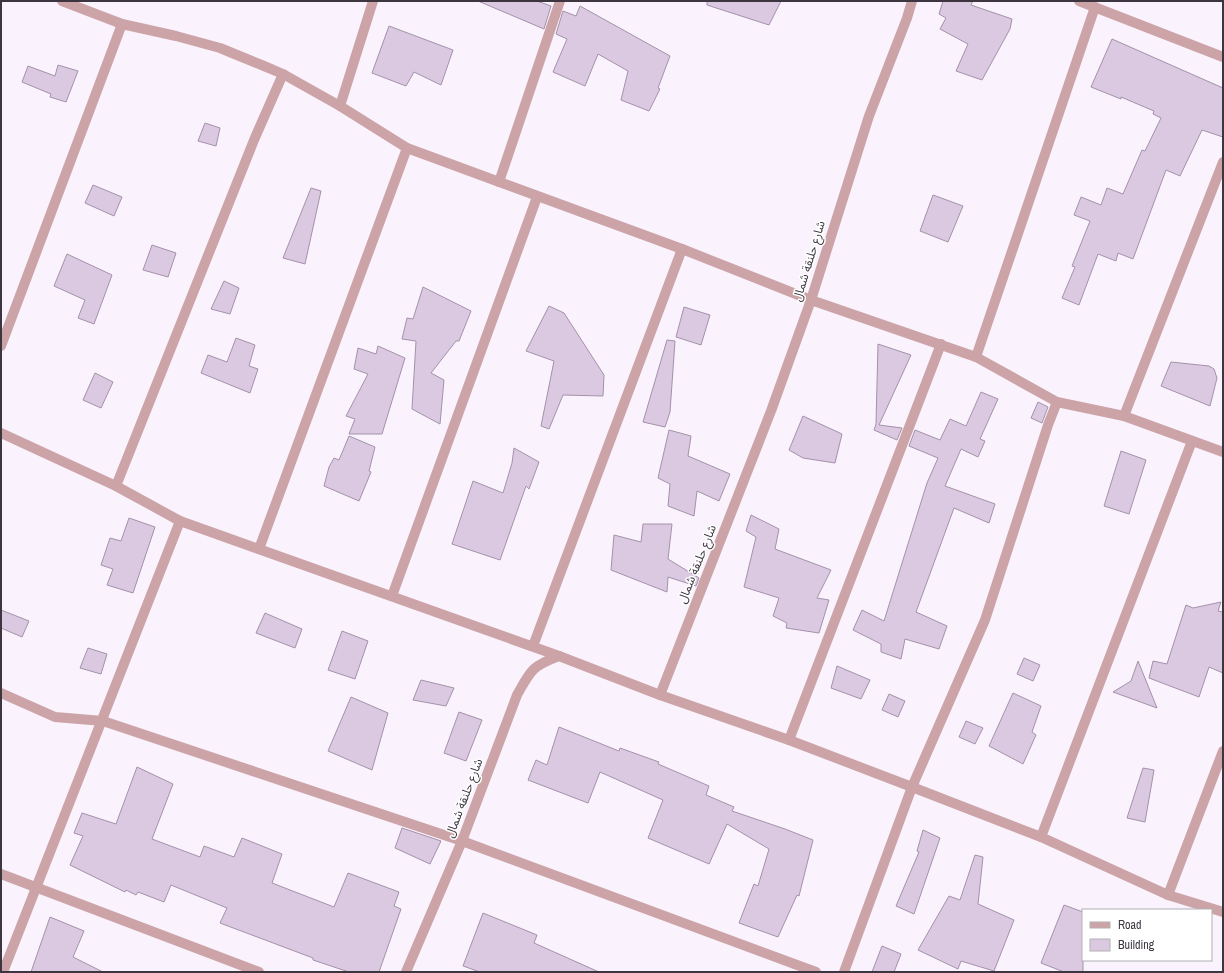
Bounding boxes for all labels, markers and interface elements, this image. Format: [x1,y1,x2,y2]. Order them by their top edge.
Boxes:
street label: شارع حلنقة شمال [789,219,830,304]
street label: شارع حلنقة شمال [674,522,721,606]
street label: شارع حلنقة شمال [442,756,487,840]
legend [1082,909,1212,961]
text: Road [1118,917,1142,933]
text: Building [1118,937,1155,953]

